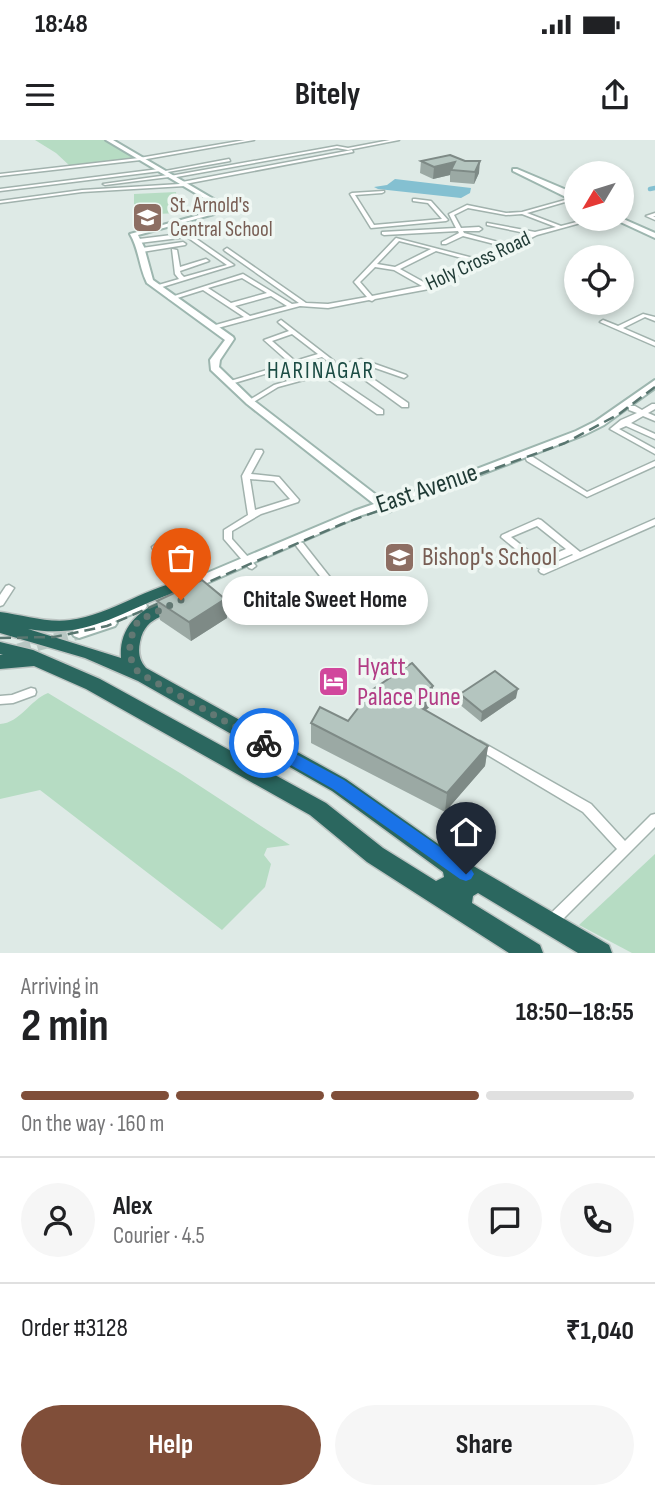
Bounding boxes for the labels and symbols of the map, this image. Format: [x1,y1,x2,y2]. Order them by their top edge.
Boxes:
north arrow [564,161,634,231]
place label: St. Arnold's Central School [170,193,273,242]
school or university icon: St. Arnold's Central School [130,200,164,234]
street label: Holy Cross Road [422,226,534,296]
district label: HARINAGAR [267,357,375,385]
street label: East Avenue [372,457,482,521]
pin [151,528,211,600]
school or university icon: Bishop's School [382,540,416,574]
place label: Bishop's School [422,542,557,573]
callout: Chitale Sweet Home [223,575,430,624]
place label: Hyatt Palace Pune [357,652,461,713]
hotel icon: Hyatt Palace Pune [317,665,351,699]
courier [229,708,299,778]
pin [436,802,496,874]

